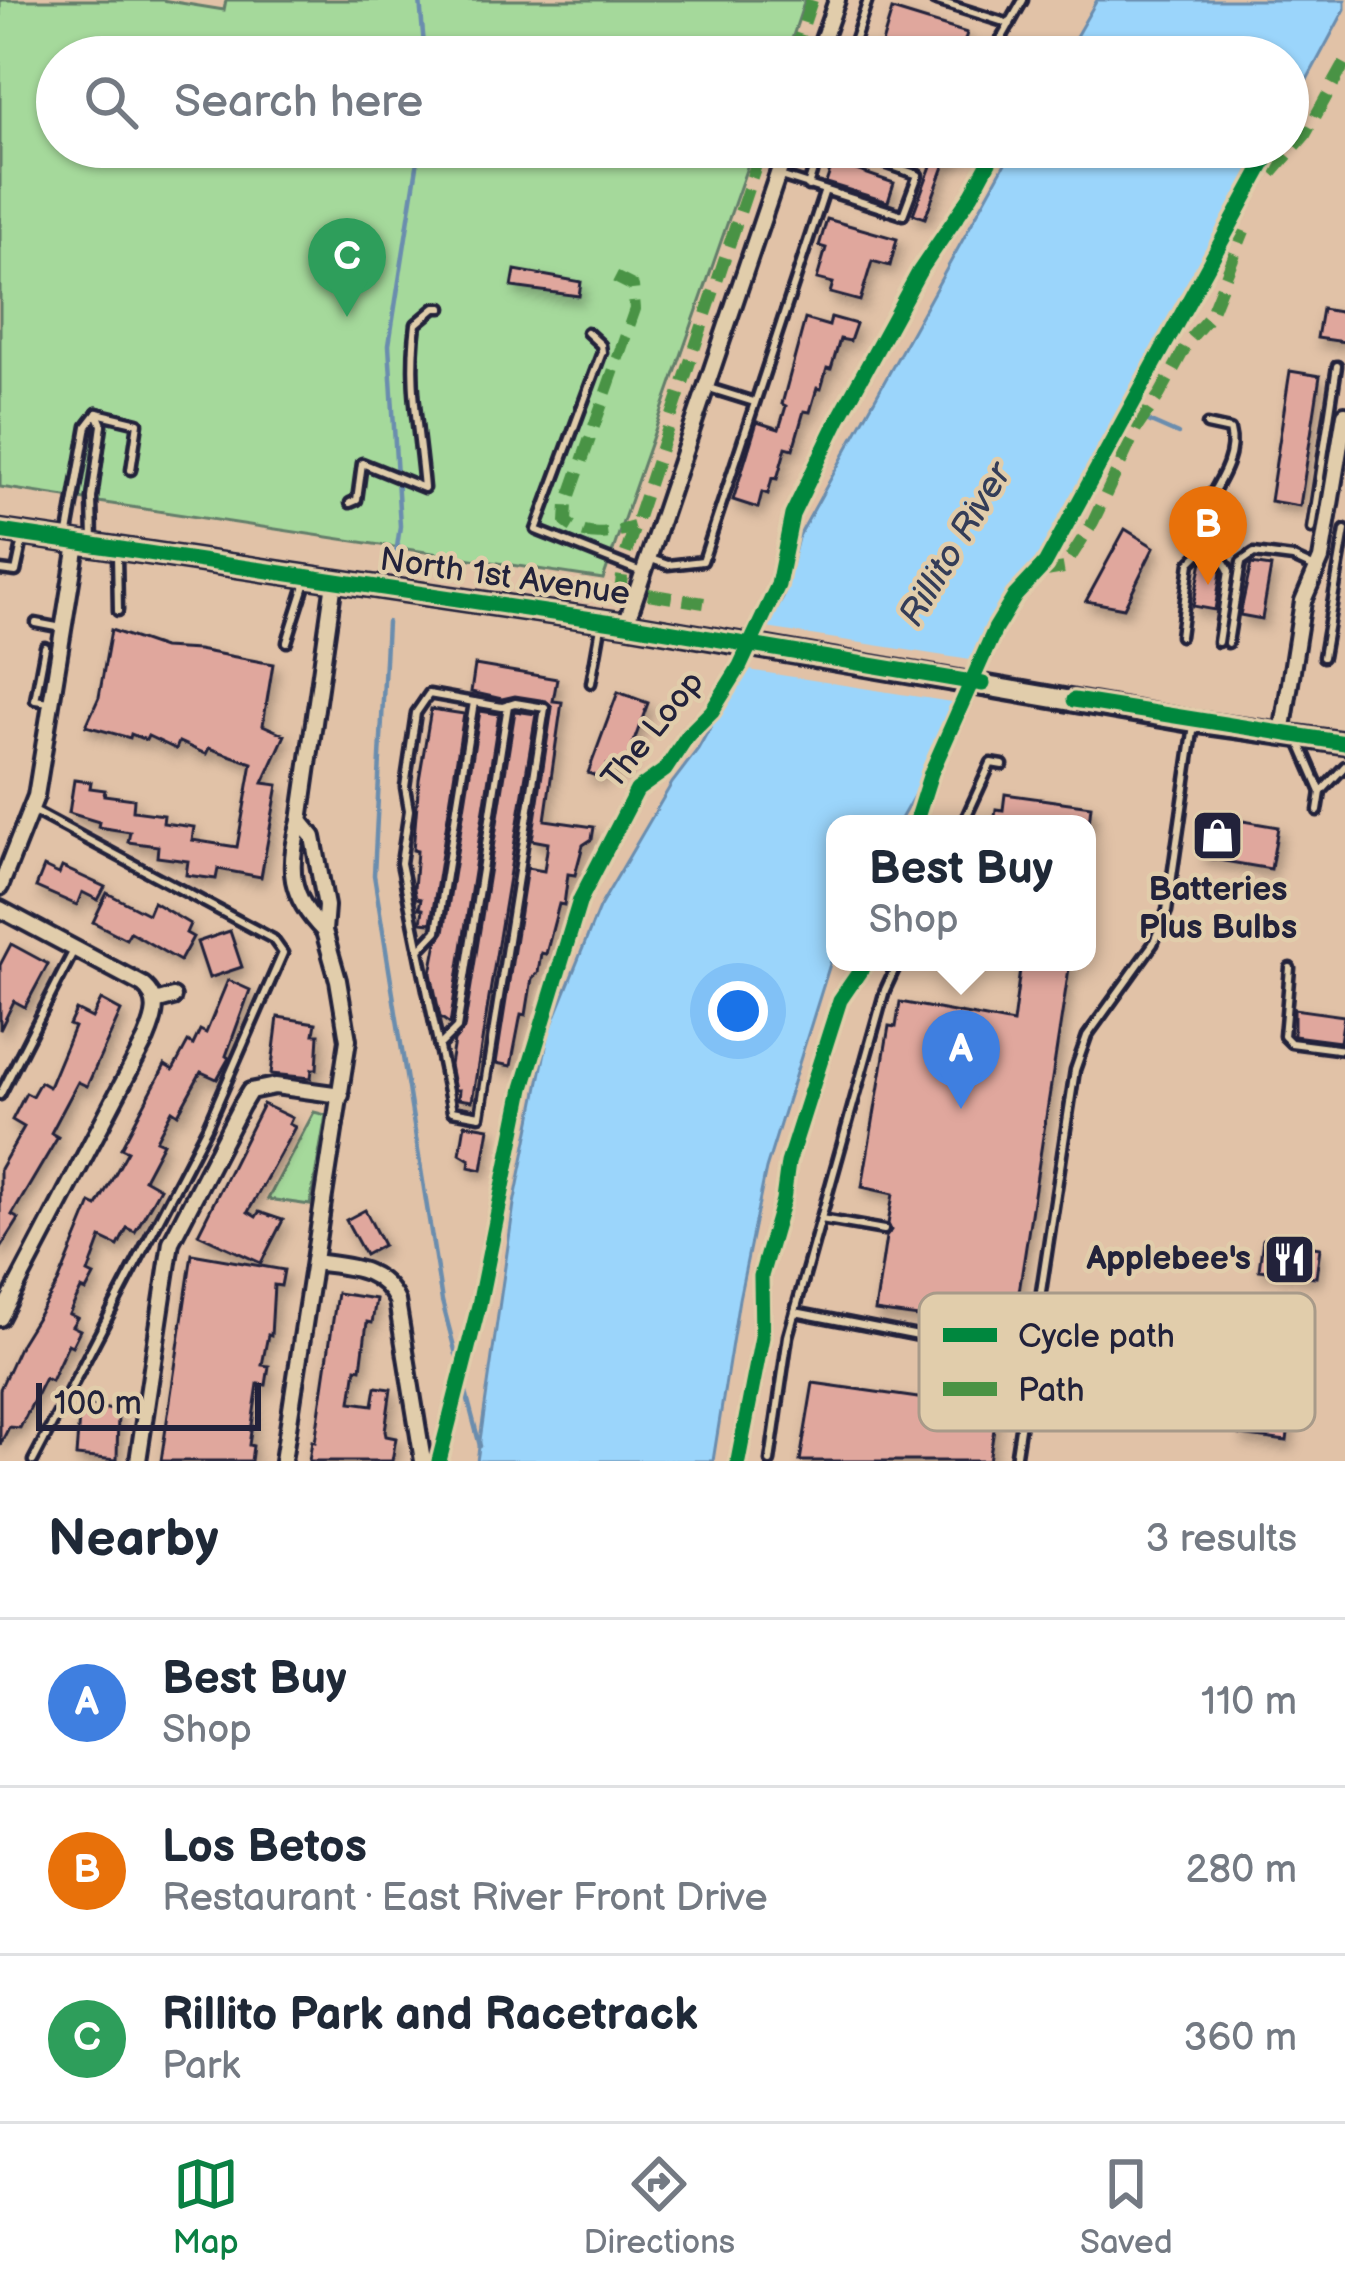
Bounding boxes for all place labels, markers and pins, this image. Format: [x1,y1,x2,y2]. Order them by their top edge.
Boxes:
pin: C [308,218,386,317]
pin: B [1169,486,1247,585]
shop icon: Batteries Plus Bulbs [1190,808,1246,864]
place label: Batteries Plus Bulbs [1139,870,1297,948]
pin: A [922,1010,1000,1109]
restaurant icon: Applebee's [1262,1231,1318,1287]
place label: Applebee's [1086,1239,1251,1279]

